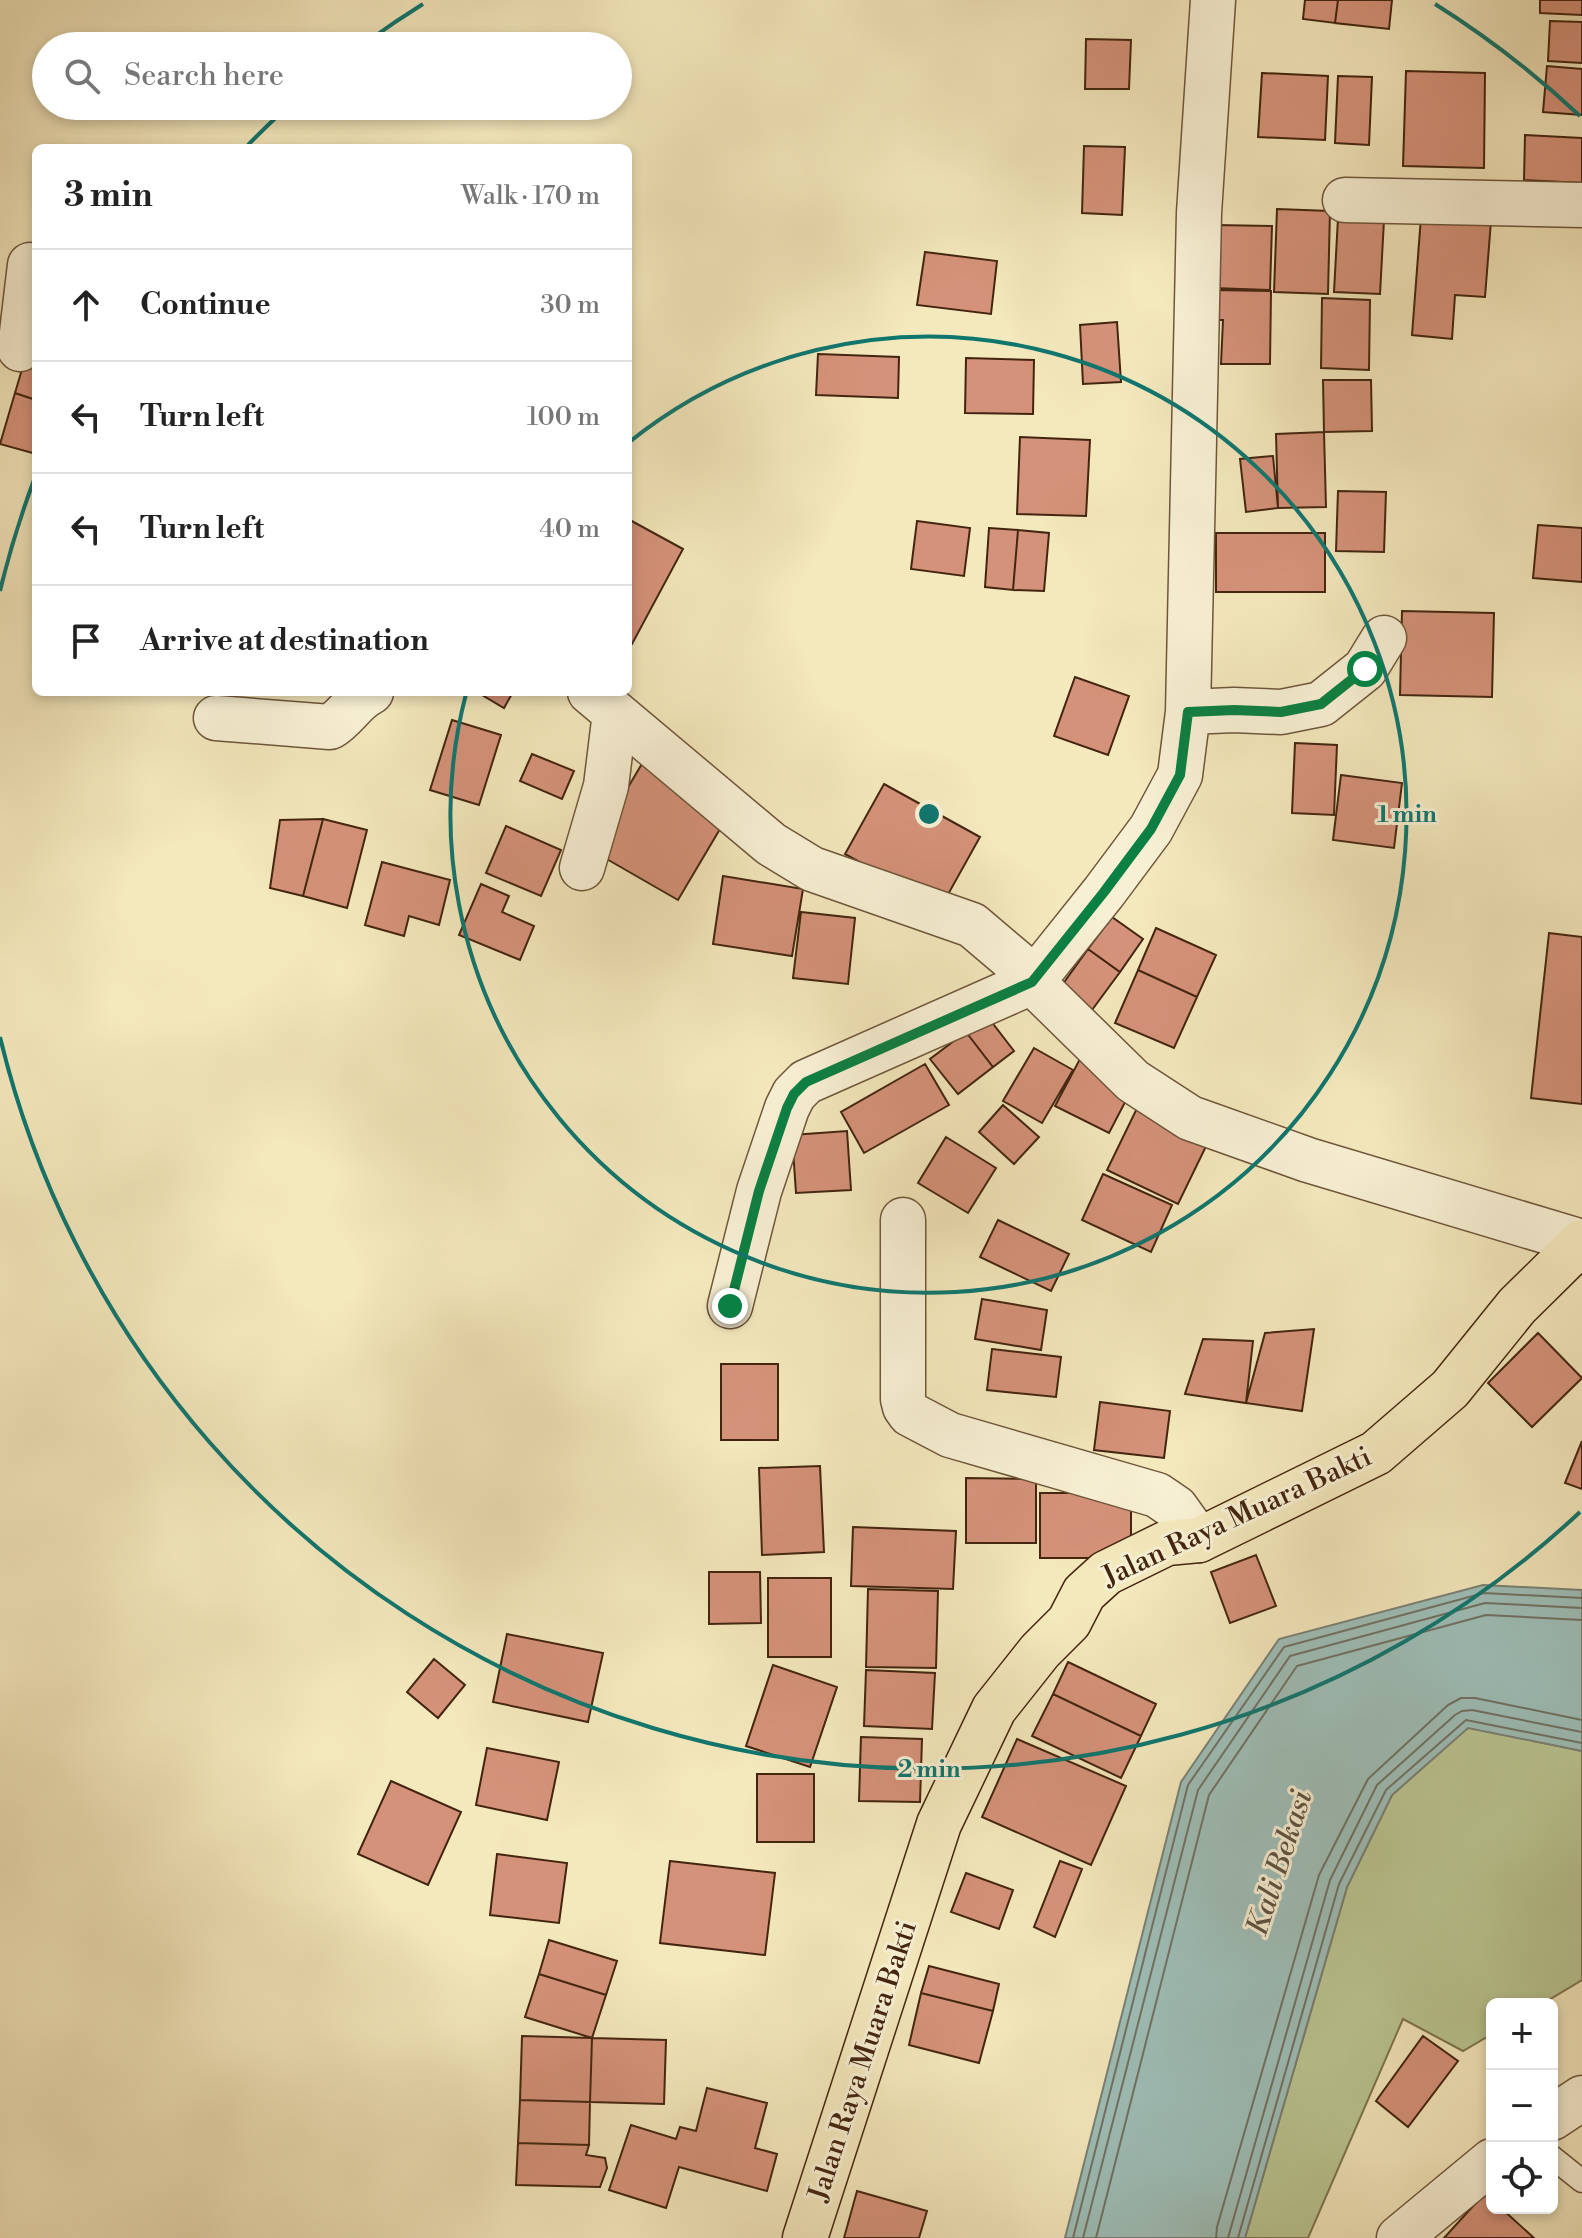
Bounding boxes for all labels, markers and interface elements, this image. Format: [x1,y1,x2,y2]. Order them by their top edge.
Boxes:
search box [32,32,632,120]
icon: search [60,54,104,98]
text: Search here [124,57,284,95]
text: 3 min [64,175,153,217]
text: Walk · 170 m [461,180,600,212]
icon: ahead [64,283,108,327]
text: Continue [140,286,271,324]
text: 30 m [540,289,600,321]
icon: left [64,395,108,439]
text: Turn left [140,398,264,436]
text: 100 m [527,401,600,433]
icon: left [64,507,108,551]
text: Turn left [140,510,264,548]
text: 40 m [539,513,600,545]
icon: arrive [64,619,108,663]
text: Arrive at destination [140,622,429,660]
route start [1347,651,1383,687]
centre of rings [915,800,943,828]
text: 1 min [1377,800,1437,830]
route end [712,1288,748,1324]
street label: Jalan Raya Muara Bakti [1096,1439,1377,1595]
text: 2 min [897,1755,961,1785]
water label: Kali Bekasi [1239,1785,1322,1941]
street label: Jalan Raya Muara Bakti [801,1916,925,2207]
map controls [1486,1998,1558,2214]
button: + [1486,1998,1558,2070]
button: − [1486,2070,1558,2142]
button: locate [1486,2142,1558,2214]

